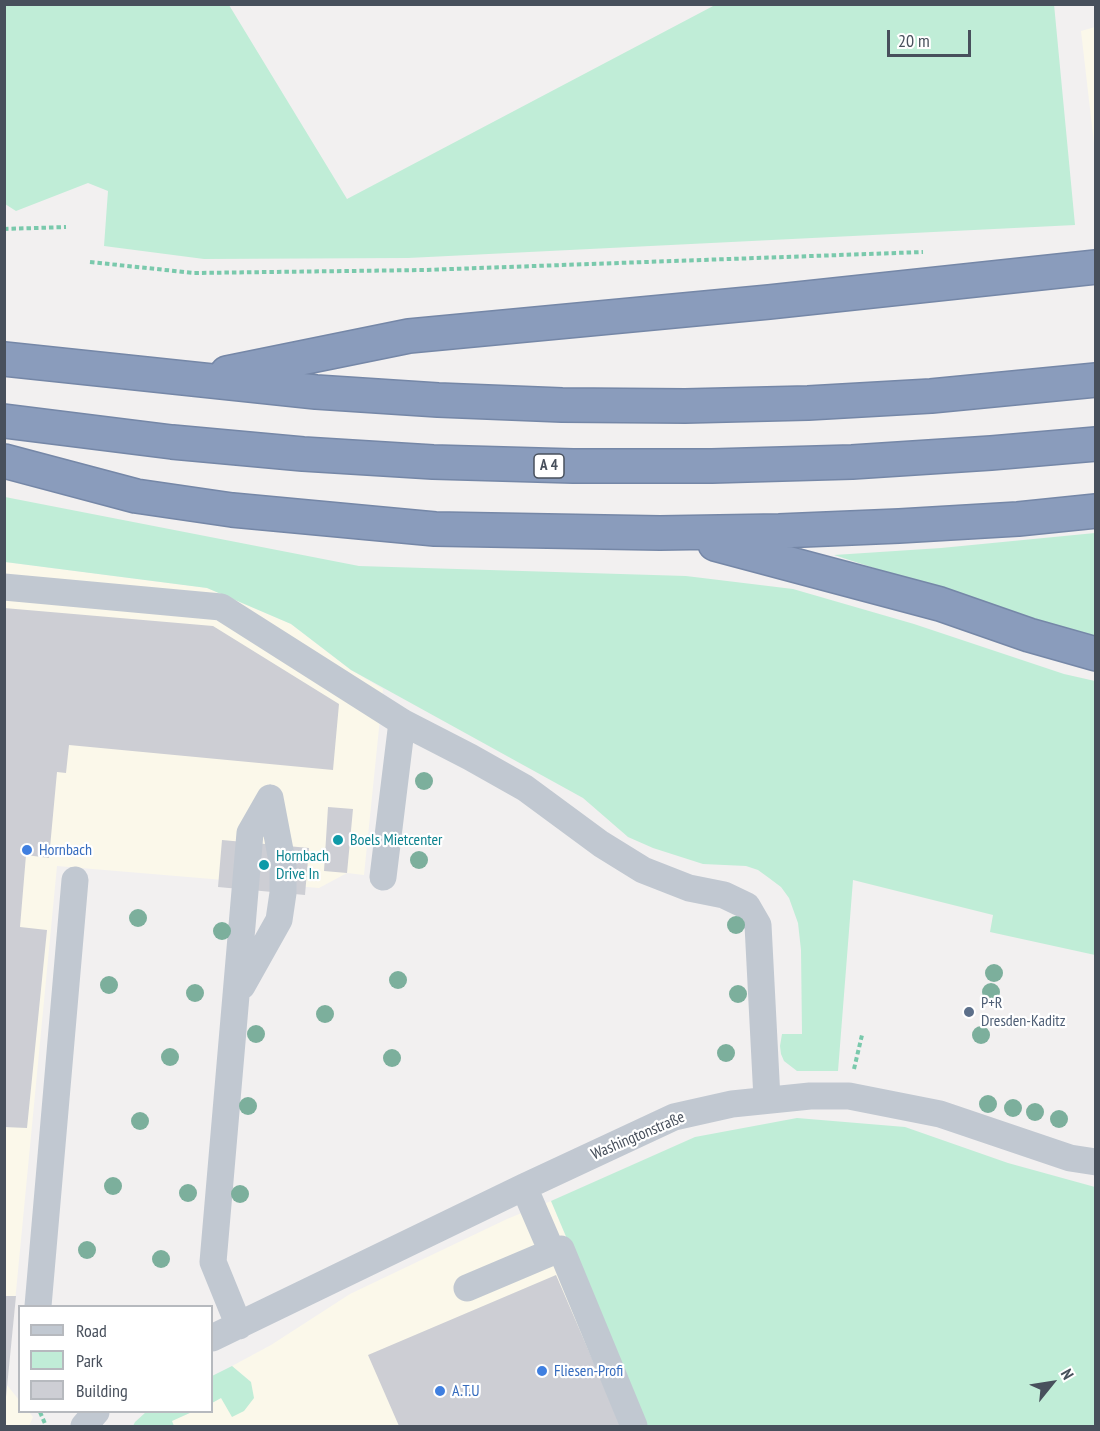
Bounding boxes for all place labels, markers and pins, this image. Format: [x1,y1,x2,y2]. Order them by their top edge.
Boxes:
place label: Boels Mietcenter [350,830,442,850]
marker: Boels Mietcenter [331,833,345,847]
place label: Hornbach [39,840,92,860]
marker: Hornbach [20,843,34,857]
place label: Hornbach Drive In [276,846,329,884]
marker: Hornbach Drive In [257,858,271,872]
place label: P+R Dresden-Kaditz [981,993,1066,1031]
marker: P+R Dresden-Kaditz [962,1005,976,1019]
place label: Fliesen-Profi [554,1361,623,1381]
marker: Fliesen-Profi [535,1364,549,1378]
place label: A.T.U [452,1381,480,1401]
marker: A.T.U [433,1384,447,1398]

